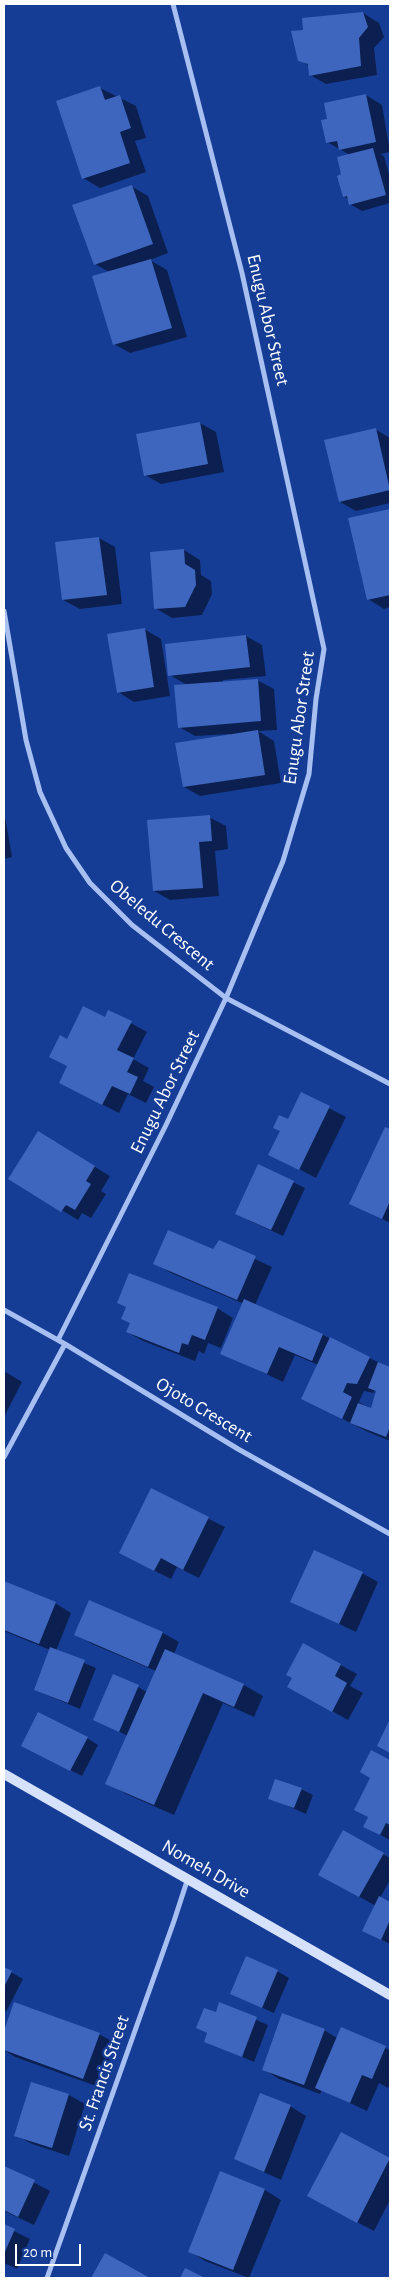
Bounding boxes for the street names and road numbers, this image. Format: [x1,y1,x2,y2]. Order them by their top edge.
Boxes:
street label: Enugu Abor Street [242,252,294,388]
street label: Enugu Abor Street [278,650,320,786]
street label: Obeledu Crescent [105,874,219,976]
street label: Enugu Abor Street [125,1027,205,1157]
street label: Ojoto Crescent [152,1372,256,1448]
street label: Nomeh Drive [158,1835,254,1903]
street label: St. Francis Street [74,2012,134,2134]

